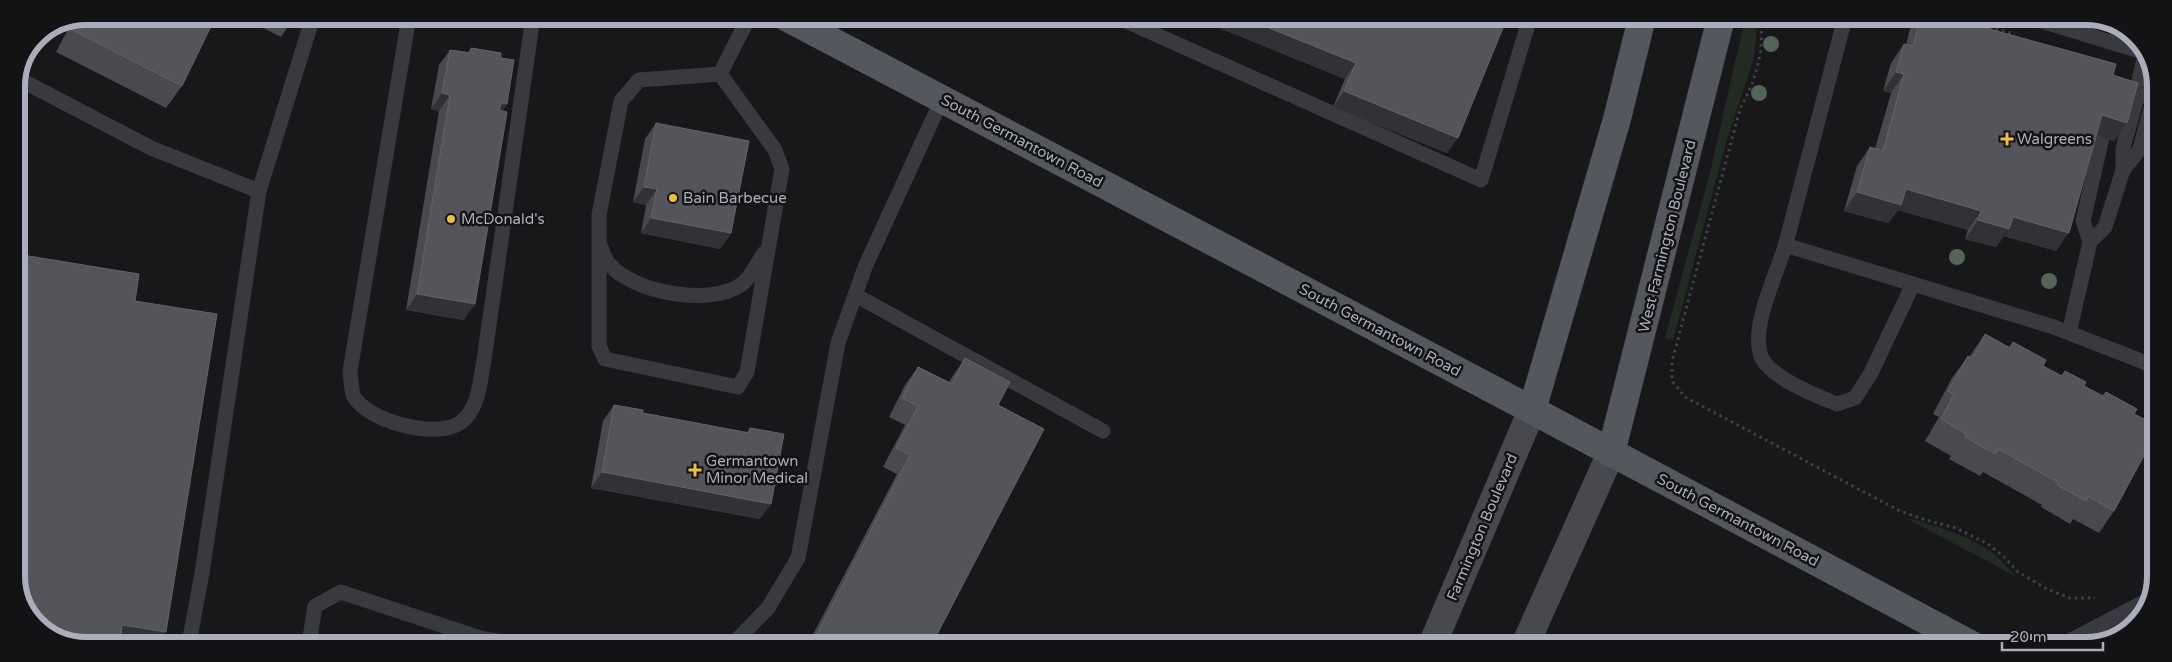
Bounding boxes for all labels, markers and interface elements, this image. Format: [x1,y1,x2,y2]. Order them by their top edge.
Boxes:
street label: South Germantown Road [938,91,1106,191]
place label: Walgreens [2017,130,2092,148]
marker: Walgreens [2001,133,2013,145]
street label: West Farmington Boulevard [1634,138,1700,334]
place label: Bain Barbecue [683,189,787,207]
marker: Bain Barbecue [667,192,679,204]
place label: McDonald's [461,210,545,228]
marker: McDonald's [445,213,457,225]
street label: South Germantown Road [1296,280,1464,380]
street label: Farmington Boulevard [1443,451,1521,603]
place label: Germantown Minor Medical [706,452,808,487]
marker: Germantown Minor Medical [688,463,702,477]
street label: South Germantown Road [1654,470,1822,570]
scale bar [2002,620,2103,652]
text: 20 m [2010,628,2047,646]

